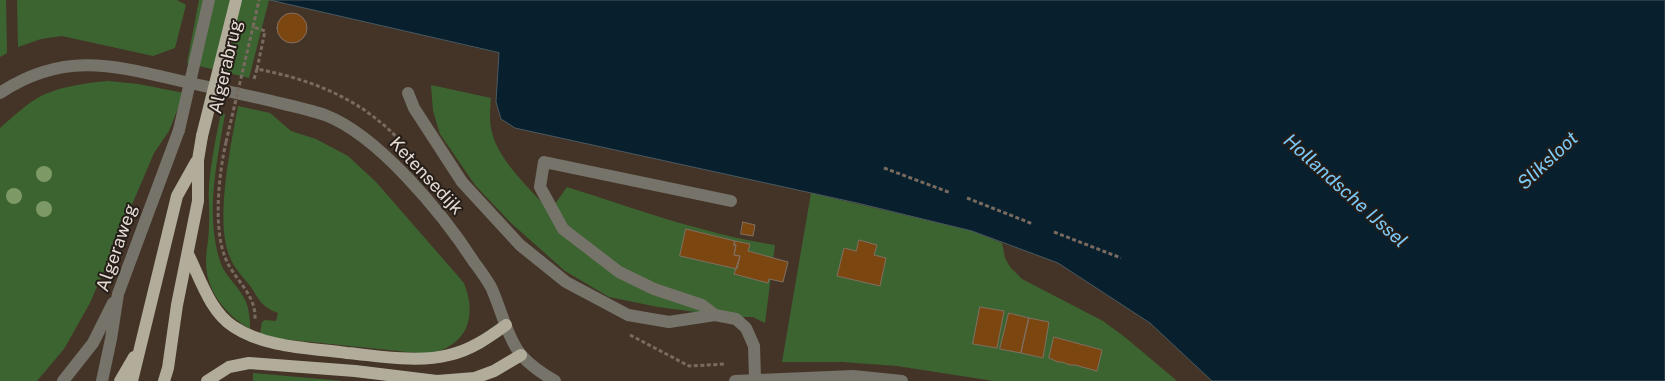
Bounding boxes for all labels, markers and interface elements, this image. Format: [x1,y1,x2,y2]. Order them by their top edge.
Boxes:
street label: Algerabrug [205,18,247,116]
water label: Sliksloot [1513,127,1583,195]
water label: Hollandsche IJssel [1278,129,1412,253]
street label: Ketensedijk [385,133,467,219]
street label: Algeraweg [92,201,142,295]

